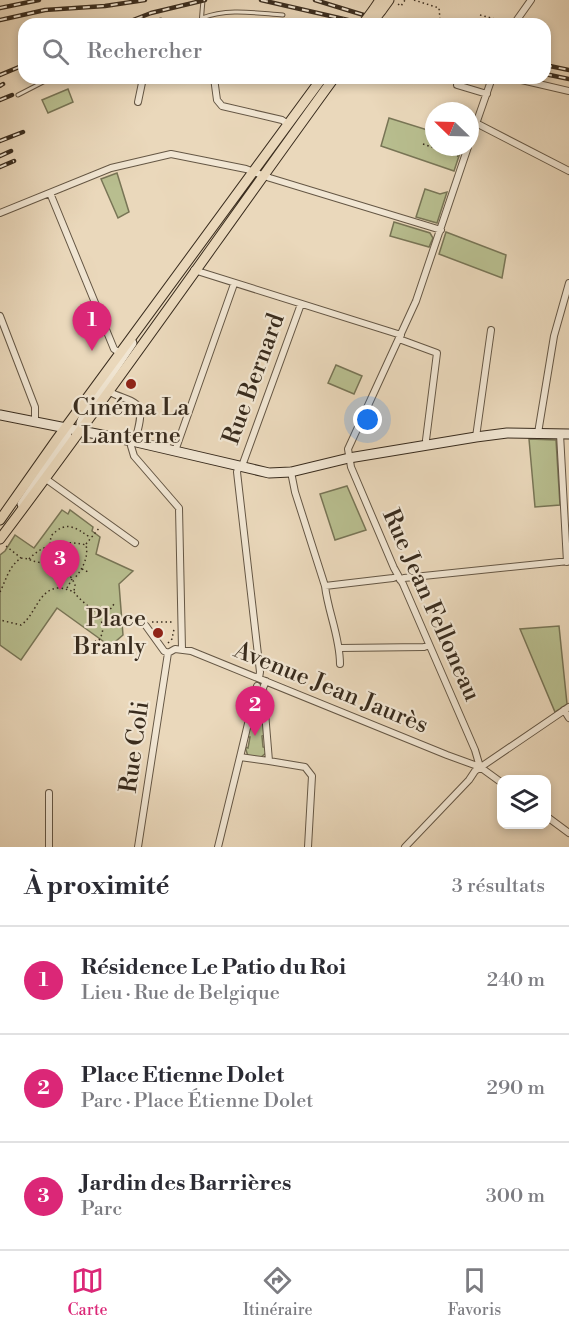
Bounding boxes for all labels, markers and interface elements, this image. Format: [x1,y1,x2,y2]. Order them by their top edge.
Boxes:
search box [18,18,551,84]
icon: search [39,35,72,68]
text: Rechercher [87,38,202,65]
north arrow [425,102,479,156]
pin: 1 [72,302,112,351]
street label: Rue Bernard [216,309,292,449]
marker: Cinéma La Lanterne [124,377,138,391]
place label: Cinéma La Lanterne [73,393,190,451]
your location [353,405,382,434]
street label: Rue Jean Felloneau [375,504,487,706]
pin: 3 [40,540,80,590]
place label: Place Branly [73,604,146,662]
marker: Place Branly [151,626,165,640]
street label: Avenue Jean Jaurès [229,635,432,741]
pin: 2 [236,686,274,736]
street label: Rue Coli [114,699,156,795]
map controls [497,775,551,829]
button: layers [497,775,551,829]
text: À proximité [24,870,169,902]
text: 3 résultats [452,874,545,899]
text: Résidence Le Patio du Roi [81,954,346,981]
text: 1 [39,968,48,993]
text: 240 m [487,968,545,993]
text: Lieu · Rue de Belgique [81,981,280,1006]
text: Place Etienne Dolet [81,1062,284,1089]
text: 2 [37,1076,50,1101]
text: 290 m [487,1076,545,1101]
text: Parc · Place Étienne Dolet [81,1089,313,1114]
text: Jardin des Barrières [81,1170,291,1197]
text: 3 [37,1184,50,1209]
text: 300 m [486,1184,545,1209]
text: Parc [81,1197,122,1222]
tab: Carte [68,1264,108,1320]
tab: Itinéraire [243,1264,313,1320]
tab: Favoris [448,1264,501,1320]

